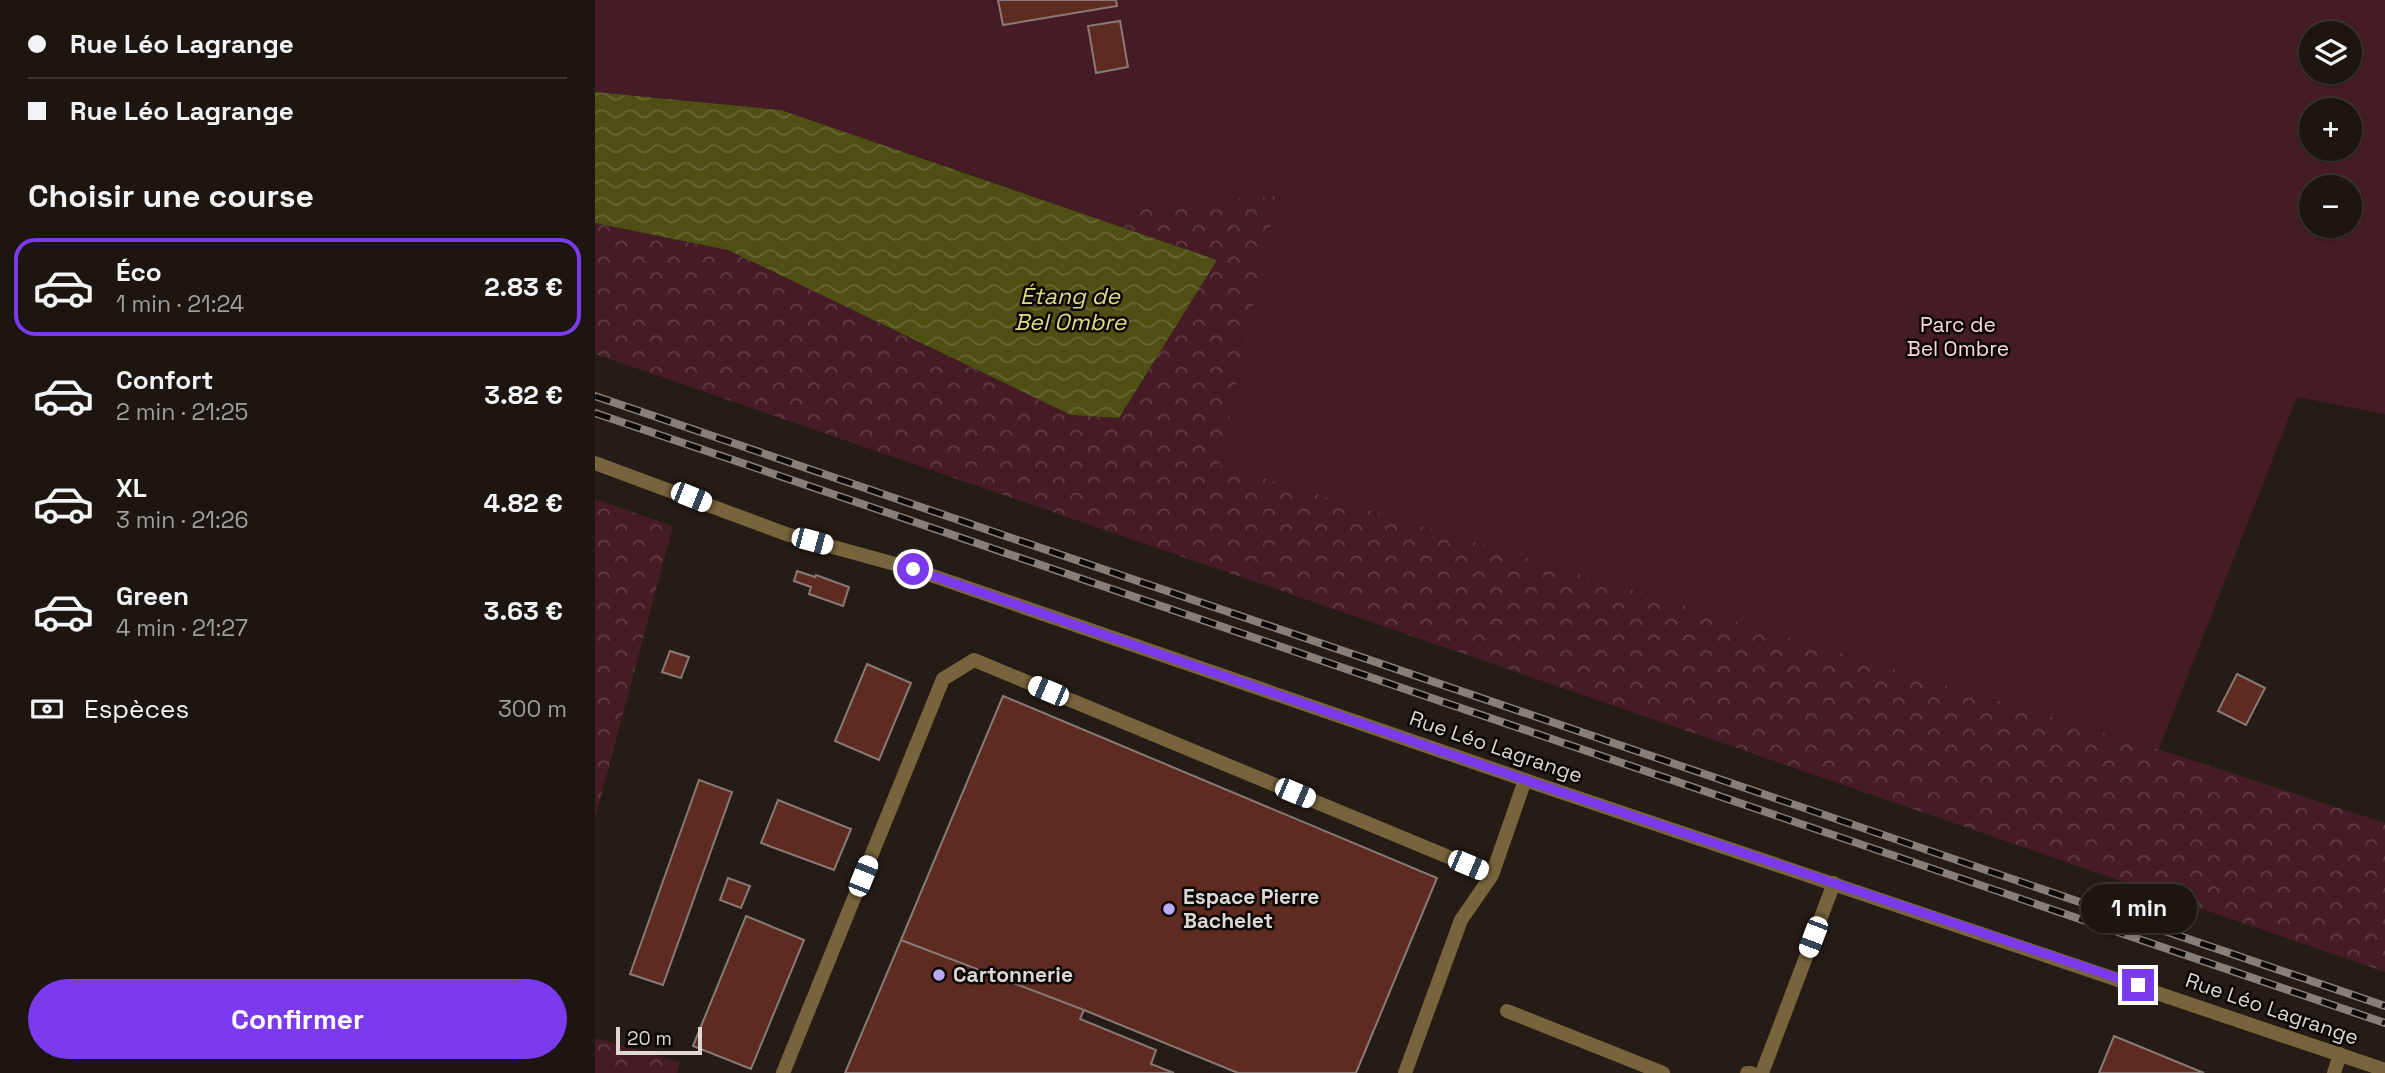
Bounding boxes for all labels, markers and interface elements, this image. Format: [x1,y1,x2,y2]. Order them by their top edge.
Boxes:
map controls [2299,21,2362,238]
button: layers [2299,21,2362,84]
text: Rue Léo Lagrange [70,27,294,61]
text: Rue Léo Lagrange [70,94,294,128]
button: + [2299,98,2362,161]
button: − [2299,175,2362,238]
text: Choisir une course [28,176,314,216]
text: Éco [116,255,162,289]
icon: car [32,256,95,319]
text: 2.83 € [484,270,563,304]
water label: Étang de Bel Ombre [1014,281,1127,337]
text: 1 min · 21:24 [116,289,244,319]
park label: Parc de Bel Ombre [1907,311,2009,362]
text: Confort [116,363,213,397]
icon: car [32,364,95,427]
text: 3.82 € [484,378,563,412]
text: 2 min · 21:25 [116,397,248,427]
text: XL [116,471,147,505]
icon: car [32,472,95,535]
car [668,479,715,515]
text: 4.82 € [483,486,563,520]
text: 3 min · 21:26 [116,505,249,535]
car [789,525,836,557]
route start [897,553,929,585]
text: Green [116,579,189,613]
icon: car [32,580,95,643]
text: 3.63 € [484,594,563,628]
text: 4 min · 21:27 [116,613,248,643]
car [1025,673,1072,709]
icon: cash [28,690,66,728]
text: Espèces [84,692,189,726]
text: 300 m [498,694,567,724]
street label: Rue Léo Lagrange [1406,704,1586,789]
car [1272,775,1319,811]
car [1445,847,1492,883]
car [846,853,881,899]
place label: Espace Pierre Bachelet [1183,883,1319,934]
callout: 1 min [2080,884,2196,932]
text: 1 min [2111,893,2167,923]
marker: Espace Pierre Bachelet [1161,901,1177,917]
car [1796,914,1831,960]
place label: Cartonnerie [953,961,1073,988]
street label: Rue Léo Lagrange [2182,966,2362,1051]
marker: Cartonnerie [931,967,947,983]
route end [2122,969,2154,1001]
button: Confirmer [28,979,567,1059]
scale bar [616,1024,702,1056]
text: 20 m [627,1026,672,1051]

